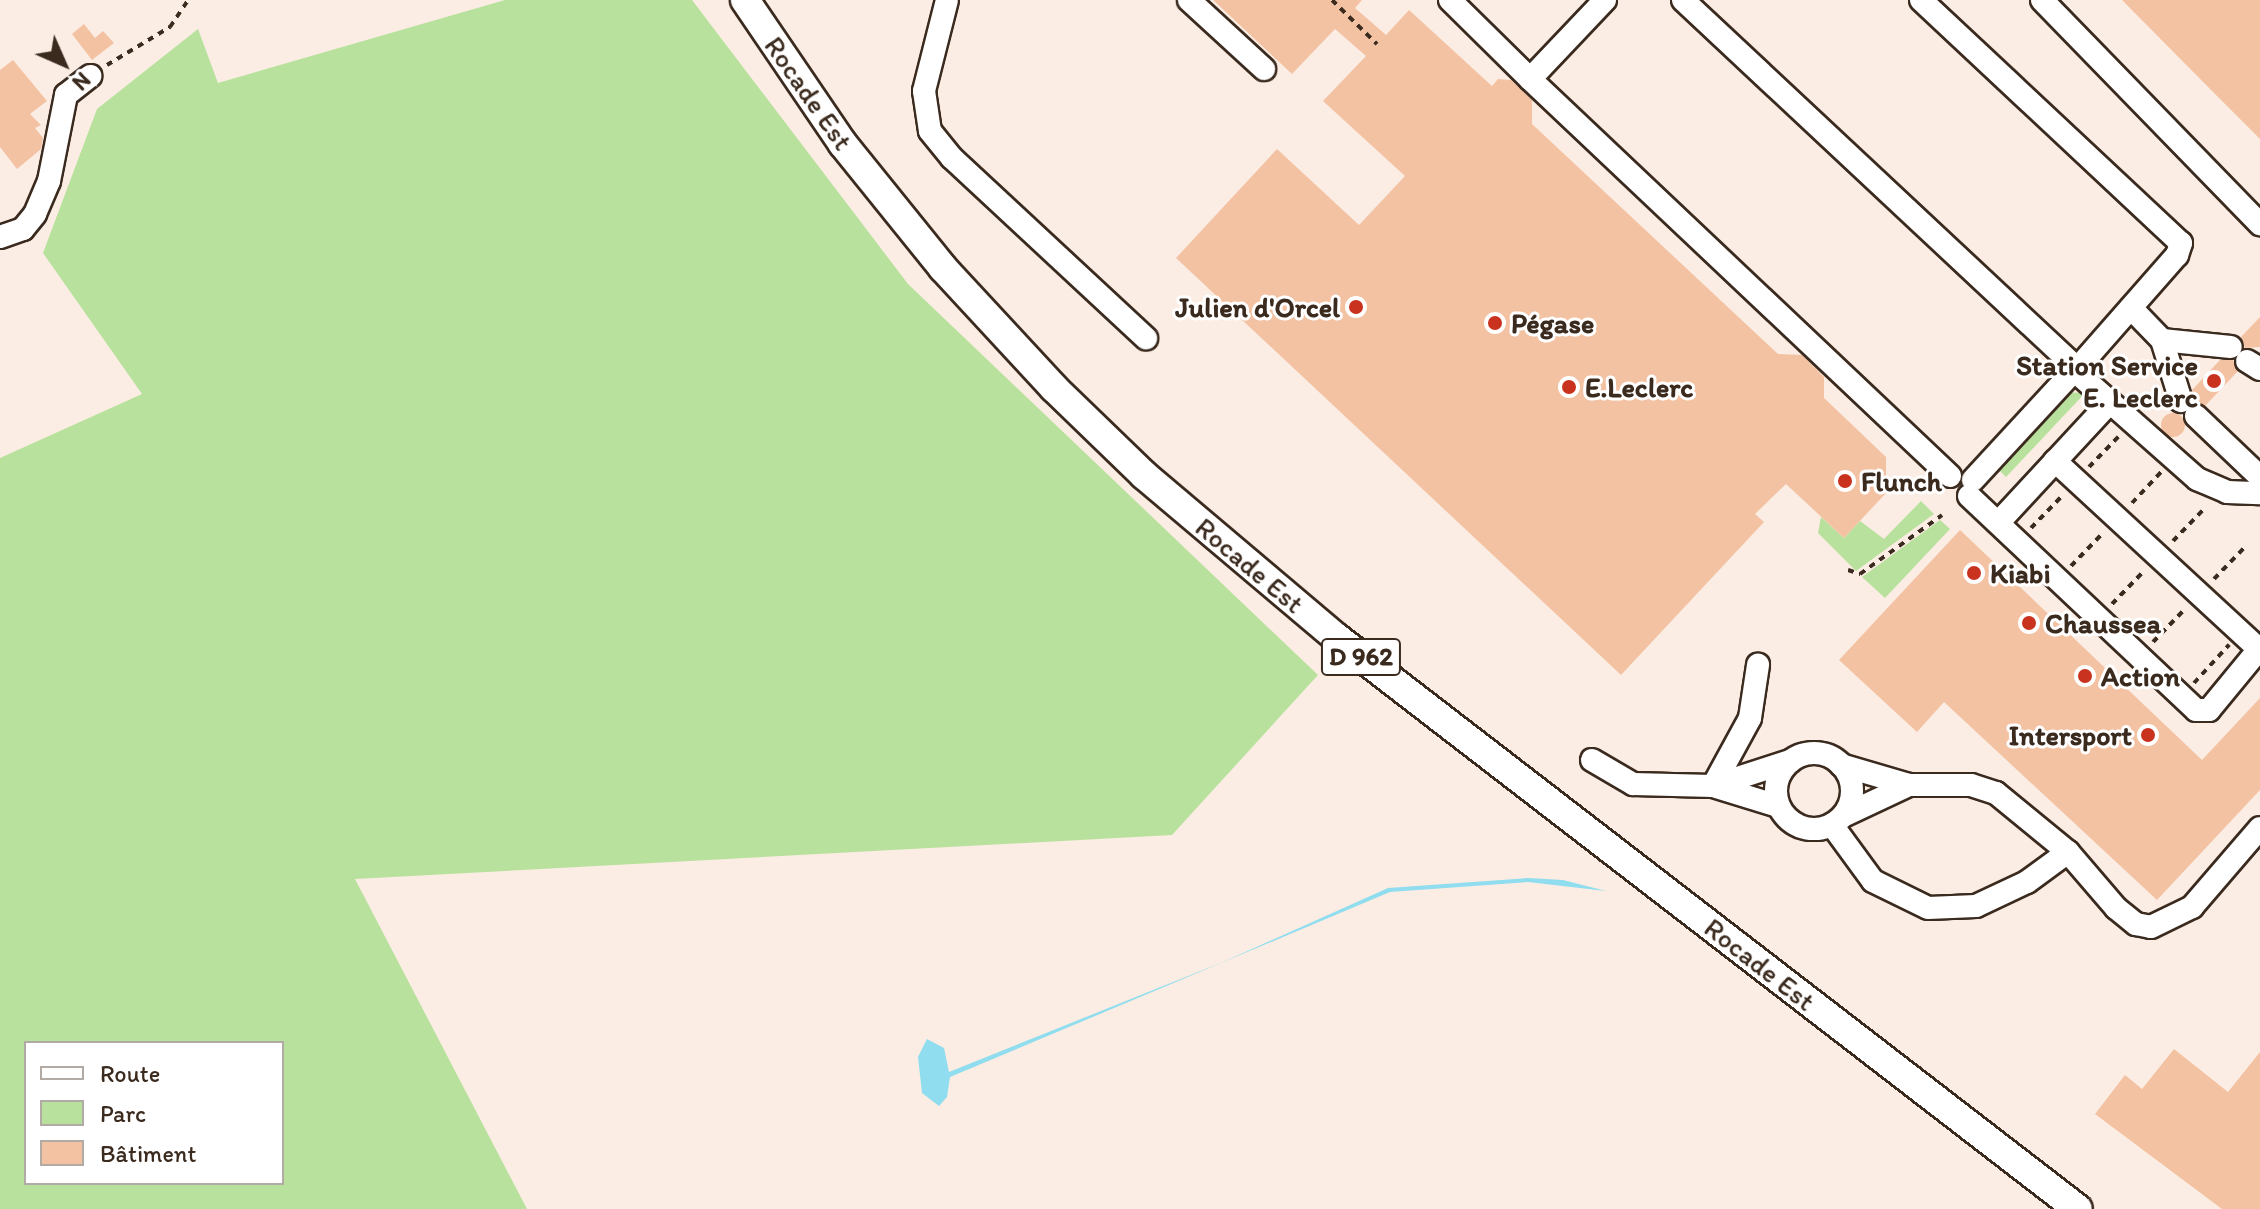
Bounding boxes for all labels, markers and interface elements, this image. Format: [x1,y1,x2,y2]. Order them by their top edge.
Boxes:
north arrow [24,24,104,104]
street label: Rocade Est [758,30,860,156]
text: N [67,67,96,96]
place label: Julien d'Orcel [1175,290,1340,324]
marker: Julien d'Orcel [1347,298,1365,316]
place label: Pégase [1511,306,1594,340]
marker: Pégase [1486,314,1504,332]
place label: Station Service E. Leclerc [2016,348,2198,414]
place label: E.Leclerc [1585,370,1693,404]
marker: Station Service E. Leclerc [2205,372,2223,390]
marker: E.Leclerc [1560,378,1578,396]
place label: Flunch [1861,464,1942,498]
marker: Flunch [1836,472,1854,490]
street label: Rocade Est [1189,510,1311,620]
place label: Kiabi [1990,556,2051,590]
marker: Kiabi [1965,564,1983,582]
place label: Chaussea [2045,606,2161,640]
marker: Chaussea [2020,614,2038,632]
road number: D 962 [1319,635,1403,679]
place label: Action [2101,659,2180,693]
marker: Action [2076,667,2094,685]
place label: Intersport [2009,718,2132,752]
marker: Intersport [2139,726,2157,744]
street label: Rocade Est [1698,910,1822,1018]
legend [24,1041,284,1185]
text: Route [100,1059,160,1088]
text: Parc [100,1099,146,1128]
text: Bâtiment [100,1139,196,1168]

